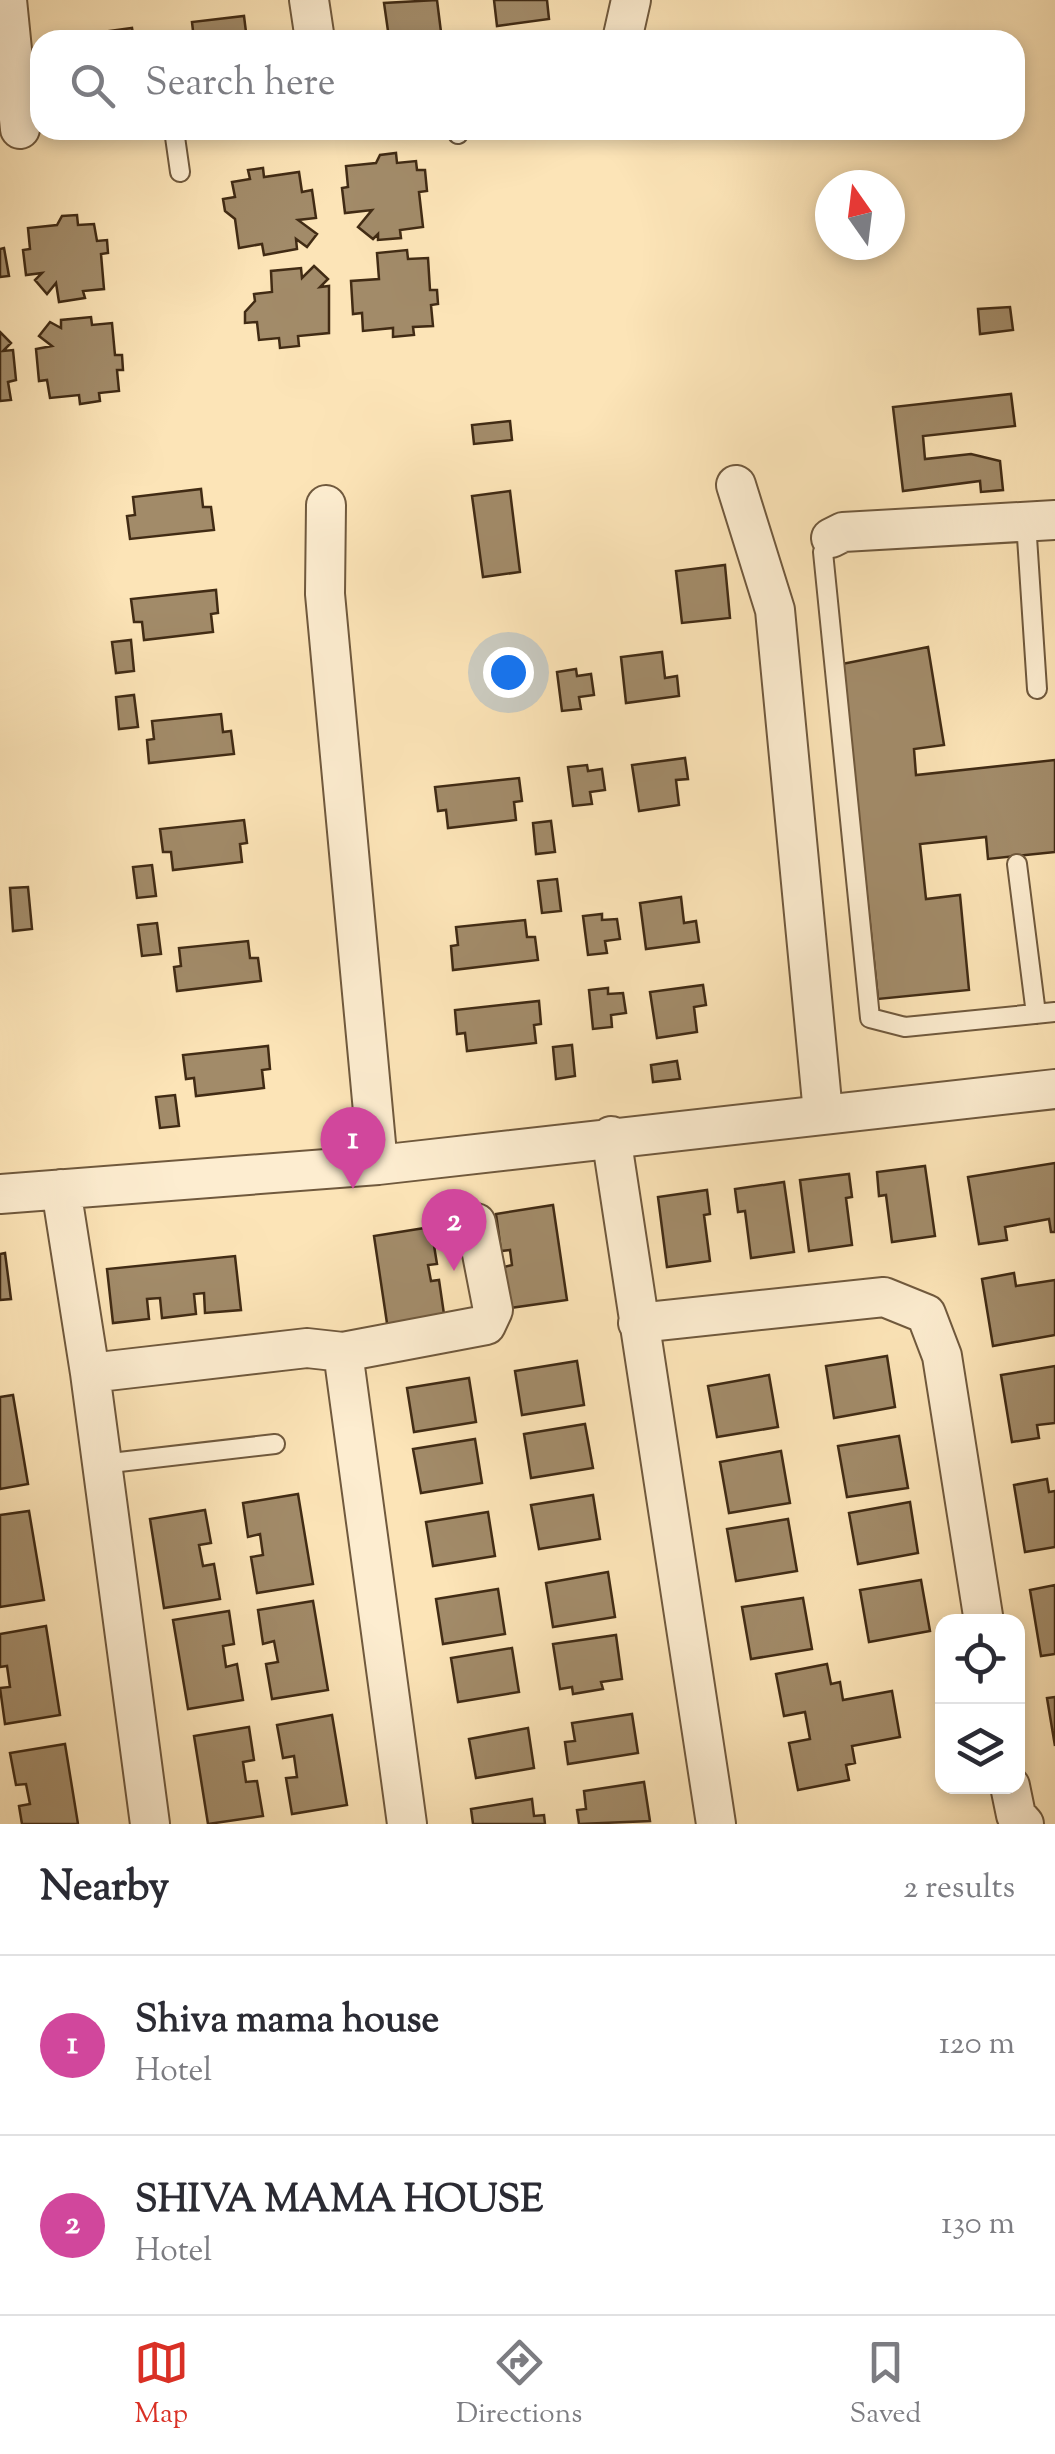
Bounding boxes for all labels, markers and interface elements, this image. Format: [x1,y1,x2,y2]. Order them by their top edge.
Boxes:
search box [30,30,1025,140]
icon: search [65,58,120,113]
text: Search here [145,58,336,112]
north arrow [815,170,905,260]
your location [483,647,534,698]
pin: 1 [320,1106,386,1189]
pin: 2 [422,1188,486,1271]
map controls [935,1614,1025,1794]
button: locate [935,1614,1025,1704]
button: layers [935,1704,1025,1794]
text: Nearby [40,1859,169,1919]
text: 2 results [903,1866,1015,1912]
text: Shiva mama house [135,1995,439,2049]
text: 1 [67,2022,78,2068]
text: 120 m [939,2022,1015,2068]
text: Hotel [135,2049,212,2095]
text: SHIVA MAMA HOUSE [135,2175,543,2229]
text: 2 [65,2202,80,2248]
text: 130 m [941,2202,1015,2248]
text: Hotel [135,2229,212,2275]
tab: Map [134,2335,189,2435]
tab: Directions [456,2335,582,2435]
tab: Saved [849,2335,921,2435]

